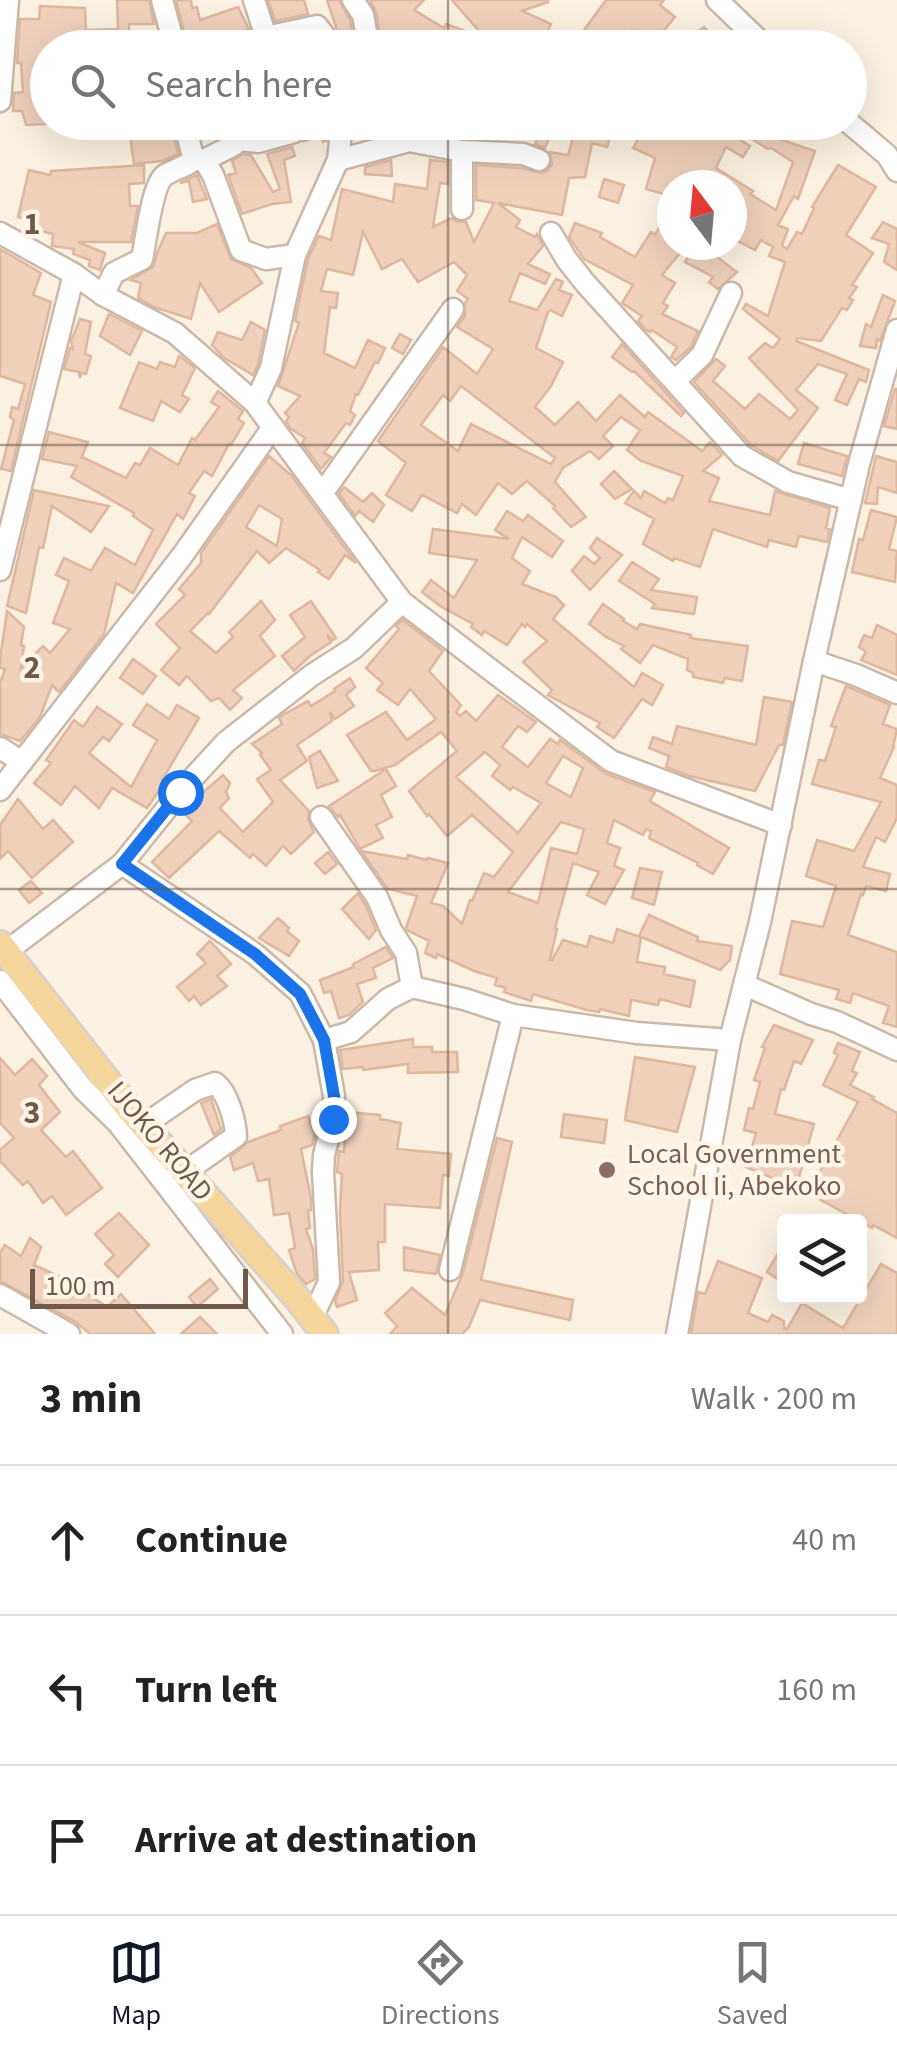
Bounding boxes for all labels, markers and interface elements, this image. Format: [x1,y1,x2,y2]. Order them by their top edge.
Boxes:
search box [30,30,867,140]
icon: search [65,58,120,113]
text: Search here [145,58,332,112]
north arrow [657,170,747,260]
text: 1 [24,201,40,247]
text: 2 [24,645,40,691]
route start [158,770,204,816]
street label: IJOKO ROAD [98,1072,222,1210]
text: 3 [24,1090,40,1136]
route end [311,1097,357,1143]
place label: Local Government School Ii, Abekoko [627,1134,842,1206]
marker: Local Government School Ii, Abekoko [596,1159,618,1181]
map controls [777,1214,867,1304]
button: layers [777,1214,867,1304]
scale bar [30,1264,248,1308]
text: 100 m [45,1266,116,1306]
text: 3 min [40,1369,142,1429]
text: Walk · 200 m [691,1376,857,1422]
icon: ahead [40,1513,95,1568]
text: Continue [135,1513,288,1567]
text: 40 m [792,1517,857,1563]
icon: left [40,1663,95,1718]
text: Turn left [135,1663,277,1717]
text: 160 m [776,1667,857,1713]
icon: arrive [40,1813,95,1868]
text: Arrive at destination [135,1813,477,1867]
tab: Map [109,1935,164,2035]
tab: Directions [381,1935,500,2035]
tab: Saved [717,1935,788,2035]

